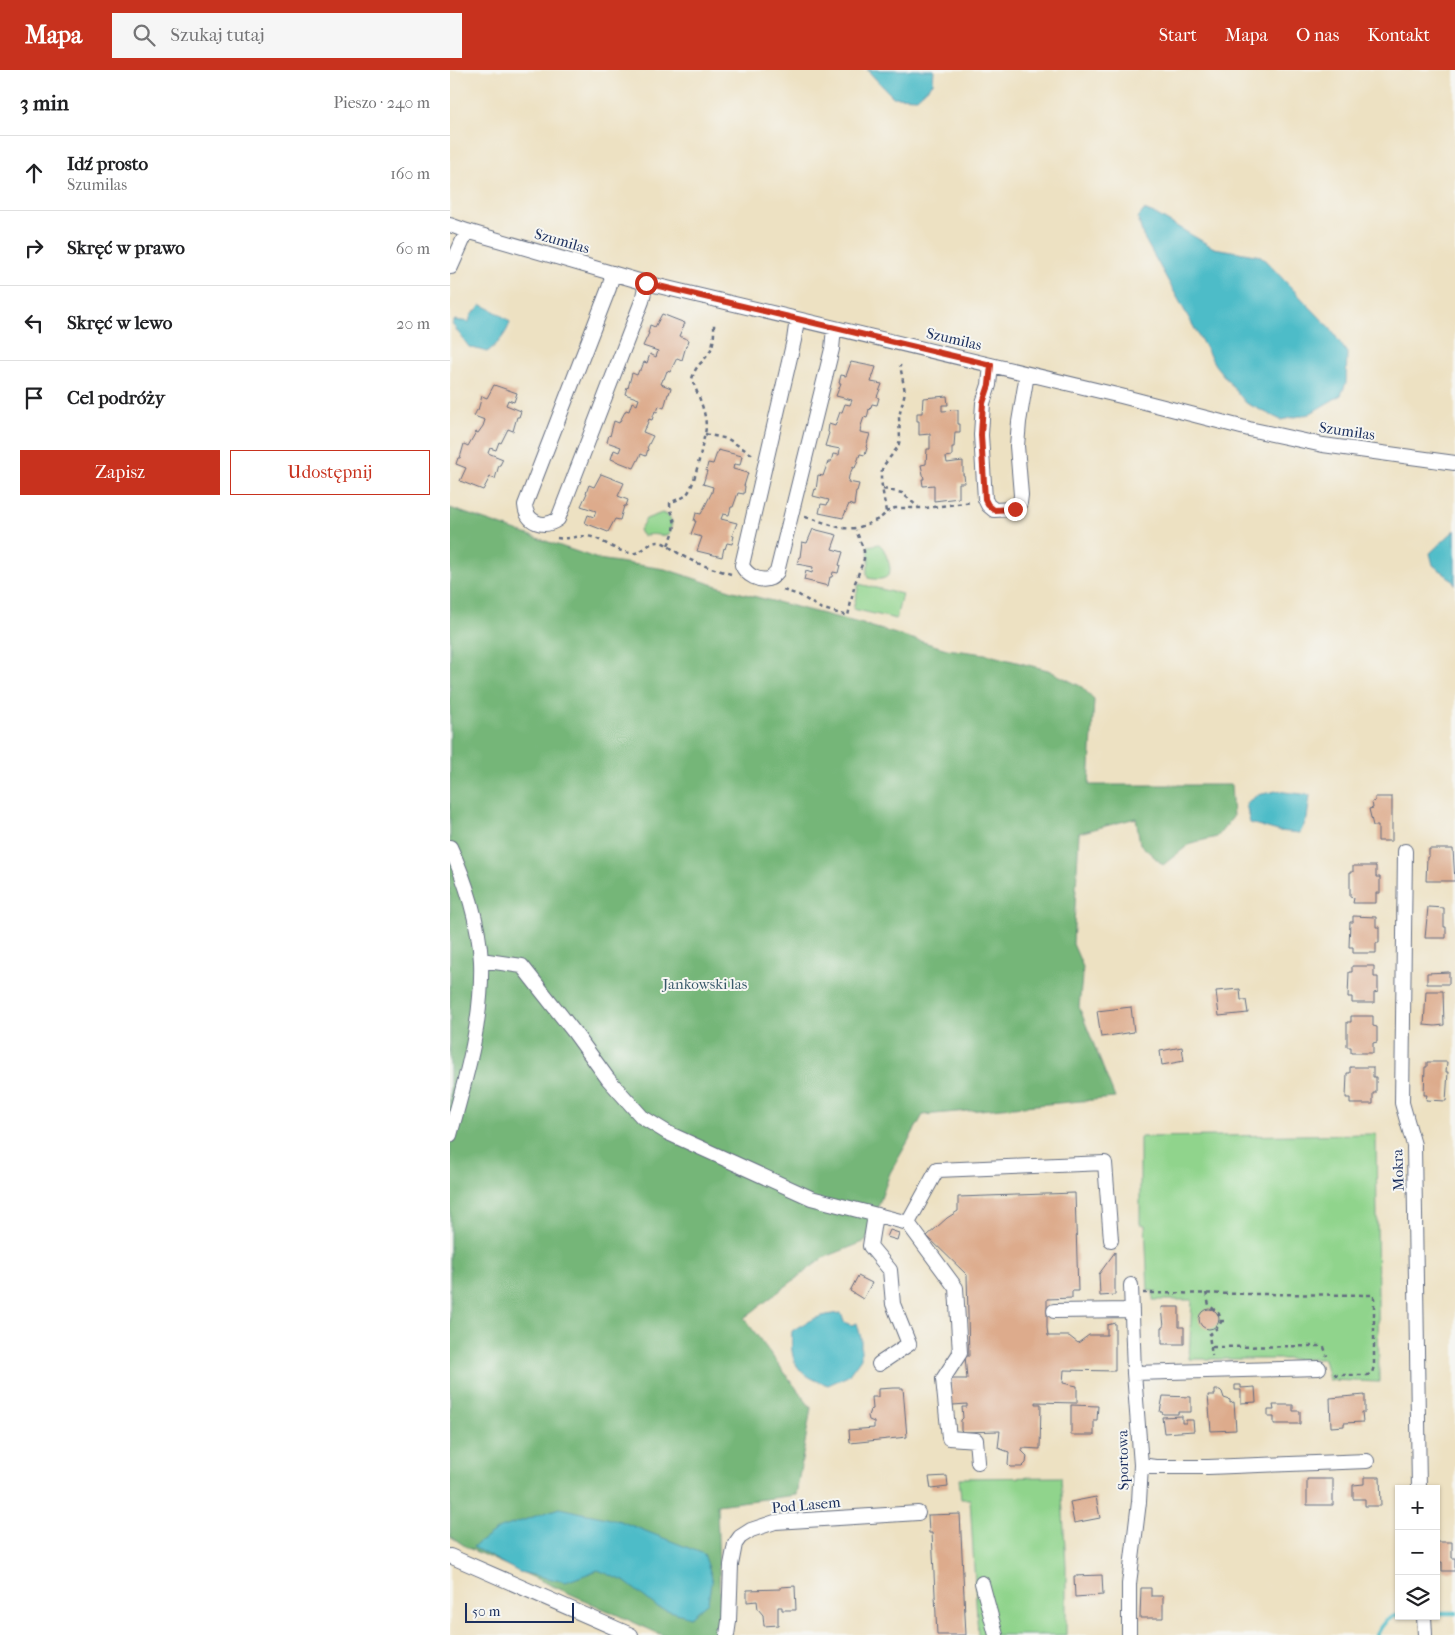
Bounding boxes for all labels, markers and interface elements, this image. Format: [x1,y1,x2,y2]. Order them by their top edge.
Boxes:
search box [112,13,462,58]
text: Mapa [25,21,82,49]
icon: search [130,21,158,49]
text: Szukaj tutaj [170,24,265,46]
text: Start [1159,25,1197,46]
text: Mapa [1225,25,1268,46]
text: O nas [1296,25,1339,46]
text: Kontakt [1367,25,1430,46]
text: 3 min [20,91,69,115]
text: Pieszo · 240 m [333,93,430,112]
text: Idź prosto [67,153,148,175]
icon: ahead [20,159,48,187]
text: 160 m [390,164,430,183]
text: Szumilas [67,175,127,194]
street label: Szumilas [532,225,592,258]
icon: right [20,234,48,262]
text: Skręć w prawo [67,237,185,259]
text: 60 m [396,239,430,258]
route start [635,272,658,295]
icon: left [20,309,48,337]
text: Skręć w lewo [67,312,173,334]
text: 20 m [396,314,430,333]
street label: Szumilas [924,324,984,354]
icon: arrive [20,384,48,412]
text: Cel podróży [67,387,165,409]
street label: Szumilas [1318,418,1377,444]
button: Zapisz [20,450,220,495]
button: Udostępnij [230,450,430,495]
route end [1004,498,1027,521]
park label: Jankowski las [662,975,748,993]
street label: Mokra [1388,1148,1408,1191]
street label: Sportowa [1113,1429,1133,1490]
map controls [1395,1485,1440,1620]
button: + [1395,1485,1440,1530]
street label: Pod Lasem [771,1493,842,1517]
button: − [1395,1530,1440,1575]
button: layers [1395,1575,1440,1620]
scale bar [465,1600,574,1623]
text: 50 m [472,1603,500,1620]

